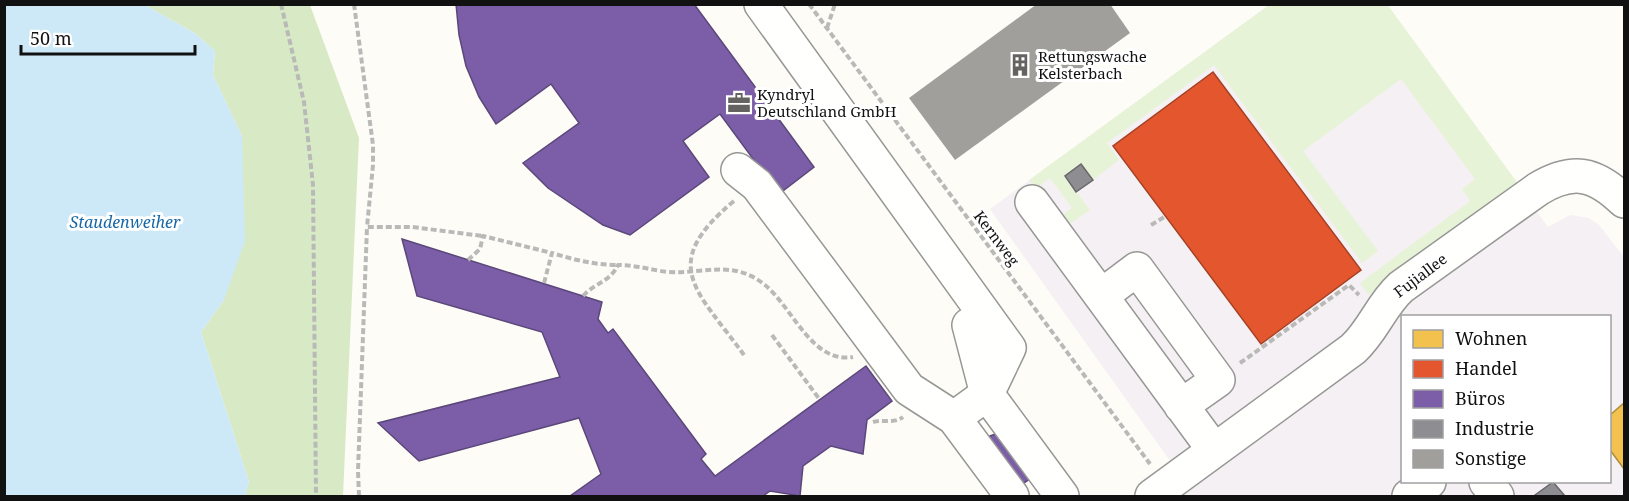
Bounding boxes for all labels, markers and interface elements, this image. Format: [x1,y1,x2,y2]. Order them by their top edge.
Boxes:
scale bar [21,18,195,56]
text: 50 m [30,26,72,50]
place label: Rettungswache Kelsterbach [1038,46,1147,83]
building icon: Rettungswache Kelsterbach [1007,52,1033,78]
place label: Kyndryl Deutschland GmbH [757,84,896,121]
office icon: Kyndryl Deutschland GmbH [726,90,752,116]
street label: Kernweg [970,206,1024,270]
water label: Staudenweiher [70,211,181,233]
street label: Fujiallee [1389,249,1451,301]
legend [1401,315,1611,483]
text: Wohnen [1455,326,1528,350]
text: Handel [1455,356,1518,380]
text: Büros [1455,386,1505,410]
text: Industrie [1455,416,1534,440]
text: Sonstige [1455,446,1526,470]

